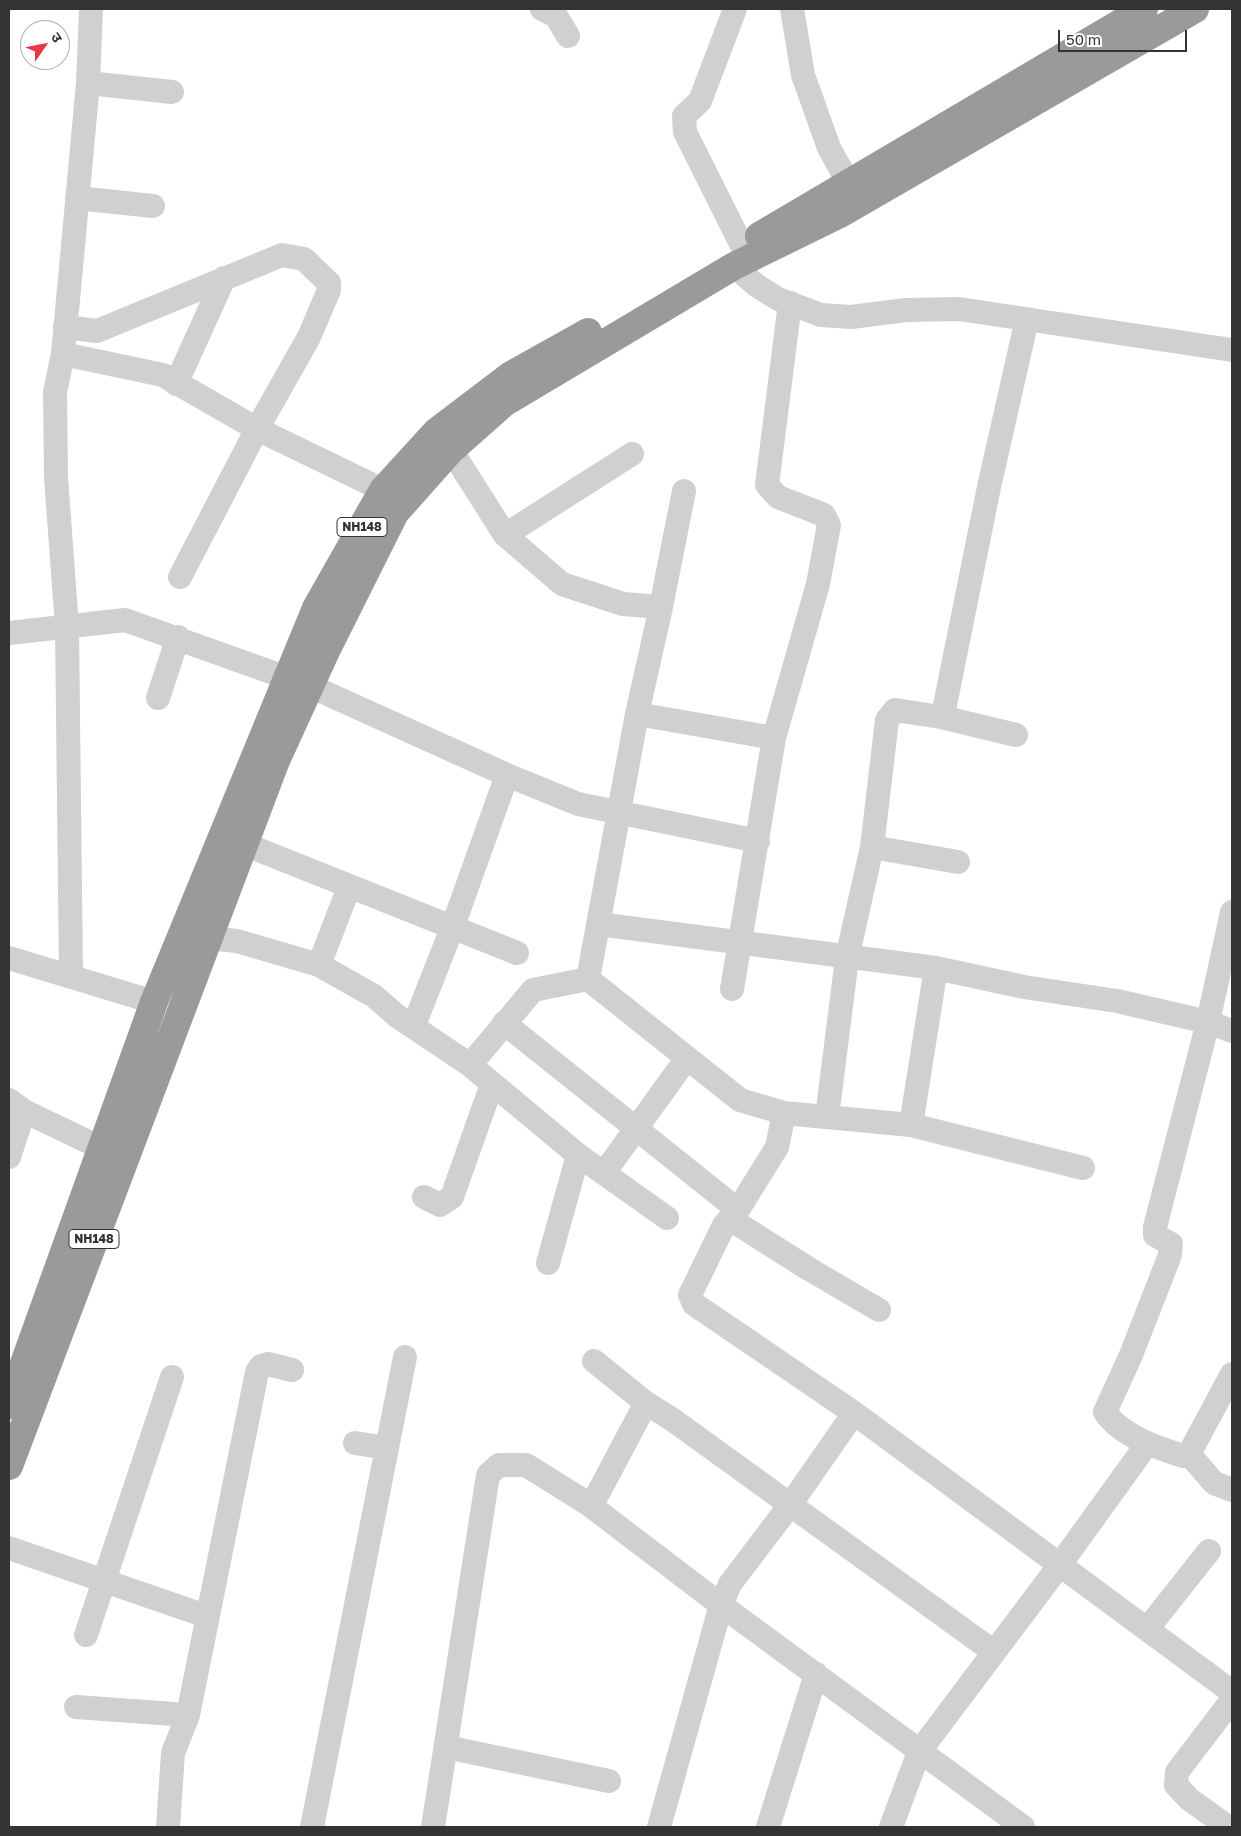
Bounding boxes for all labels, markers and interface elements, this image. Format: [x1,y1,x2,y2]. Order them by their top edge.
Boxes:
north arrow [20,20,70,70]
scale bar [1061,20,1190,52]
text: उ [48,29,67,45]
text: 50 m [1066,30,1101,48]
road number: NH148 [337,518,387,536]
road number: NH148 [69,1230,119,1248]

